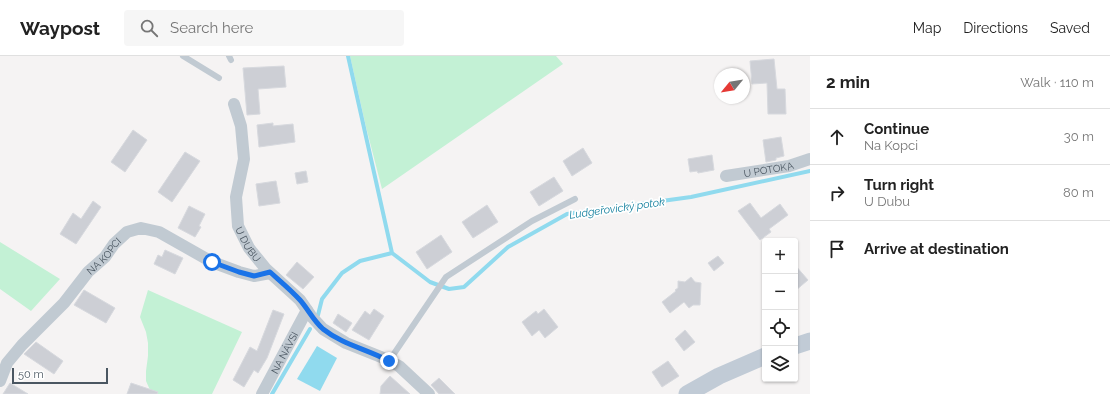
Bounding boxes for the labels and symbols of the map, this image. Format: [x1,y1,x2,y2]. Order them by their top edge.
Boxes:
north arrow [714,68,750,104]
street label: U POTOKA [743,160,795,179]
water label: Ludgeřovický potok [568,195,666,222]
street label: U DUBU [233,225,263,264]
street label: NA KOPCI [84,235,123,277]
route start [203,253,221,271]
street label: NA NÁVSI [269,330,300,376]
route end [380,352,398,370]
scale bar [12,366,108,385]

